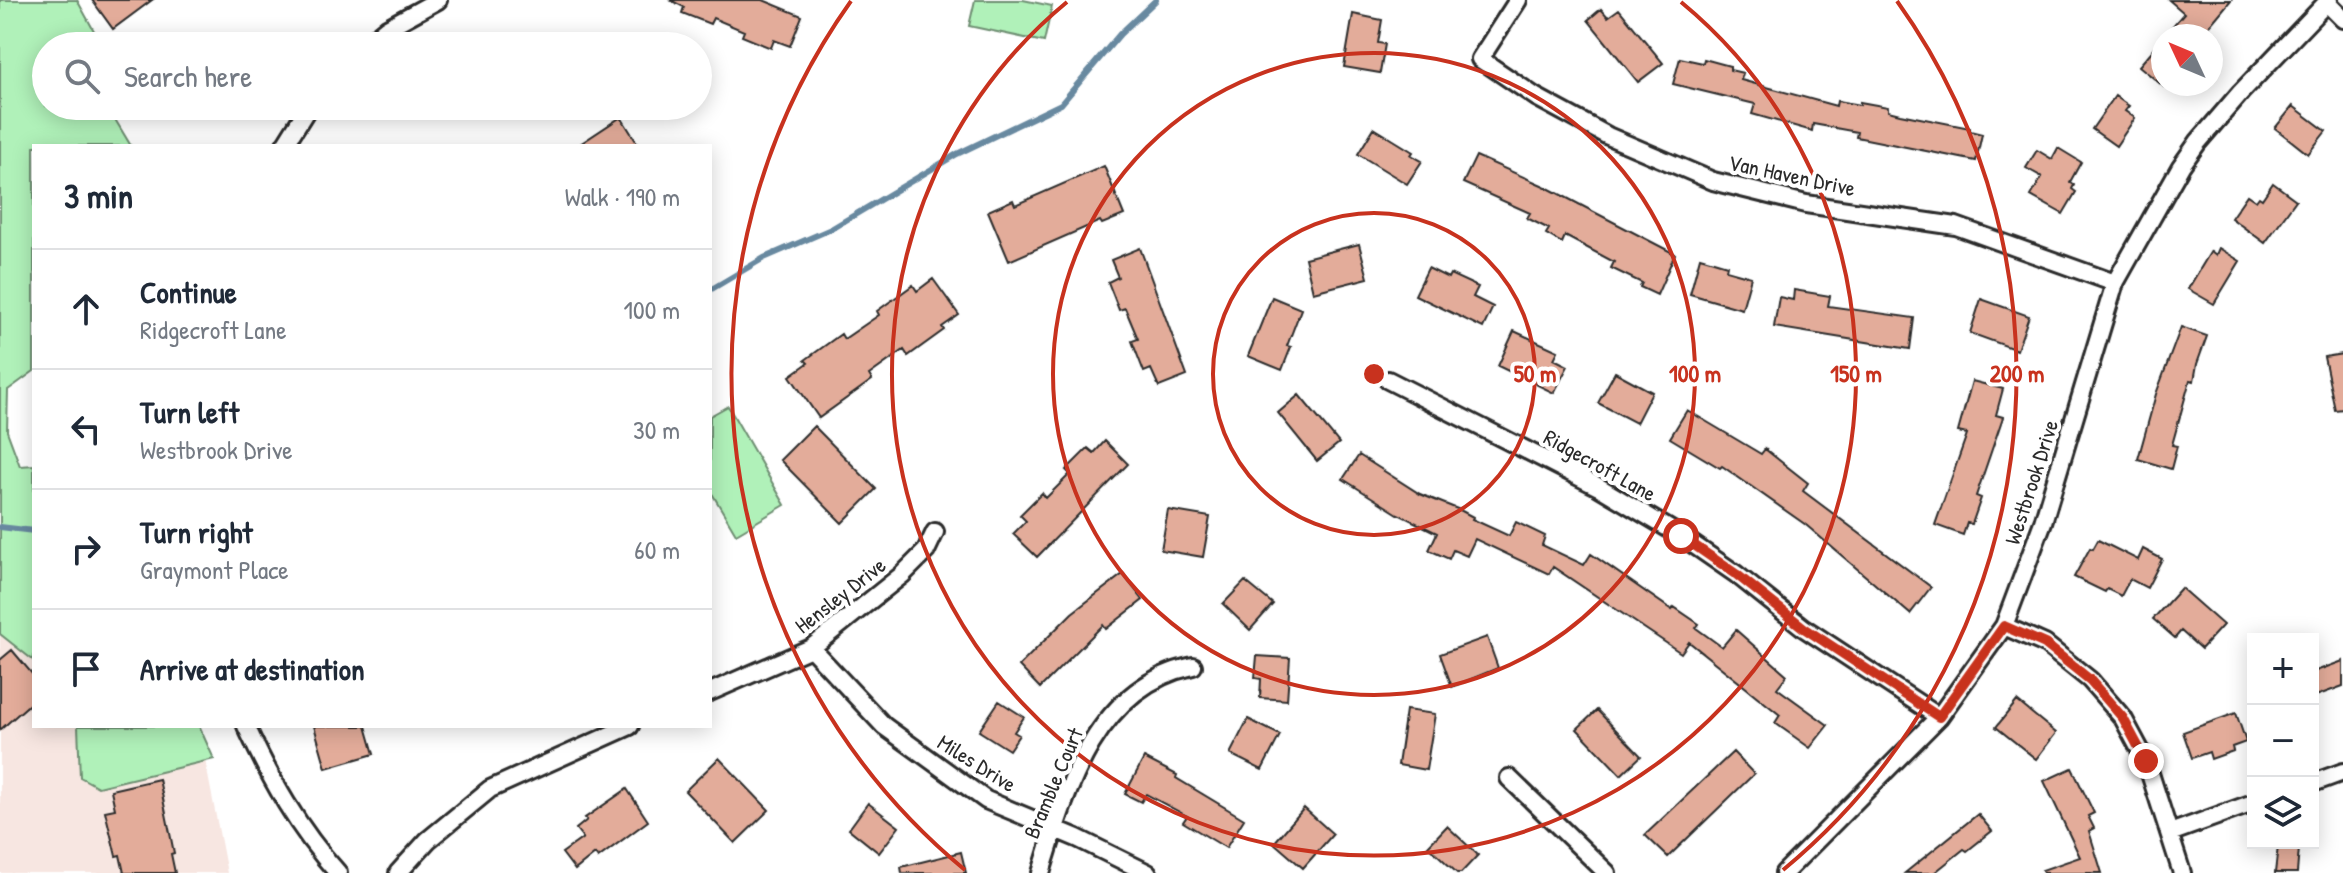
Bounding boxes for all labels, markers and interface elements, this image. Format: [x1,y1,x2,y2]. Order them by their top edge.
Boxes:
north arrow [2151,24,2223,96]
search box [32,32,712,120]
icon: search [60,54,104,98]
text: Search here [124,56,252,96]
street label: Van Haven Drive [1726,147,1858,203]
text: 3 min [64,173,133,219]
text: Walk · 190 m [565,179,680,214]
text: Continue [140,272,237,312]
icon: ahead [64,287,108,331]
text: 100 m [624,292,680,327]
text: Ridgecroft Lane [140,312,286,347]
text: 50 m [1514,357,1556,389]
text: 100 m [1669,357,1721,389]
text: 150 m [1830,357,1882,389]
text: 200 m [1990,357,2044,389]
centre of rings [1360,360,1388,388]
text: Turn left [140,392,239,432]
icon: left [64,407,108,451]
text: 30 m [633,412,680,447]
street label: Westbrook Drive [1997,416,2065,548]
street label: Ridgecroft Lane [1539,422,1662,508]
text: Westbrook Drive [140,432,293,467]
text: Turn right [140,512,253,552]
route start [1663,518,1699,554]
icon: right [64,527,108,571]
text: 60 m [634,532,680,567]
street label: Hensley Drive [788,550,892,640]
text: Graymont Place [140,552,289,587]
map controls [2247,633,2319,849]
button: + [2247,633,2319,705]
icon: arrive [64,647,108,691]
text: Arrive at destination [140,649,365,689]
button: − [2247,705,2319,777]
street label: Bramble Court [1016,723,1090,843]
street label: Miles Drive [932,727,1022,799]
route end [2128,743,2164,779]
button: layers [2247,777,2319,849]

